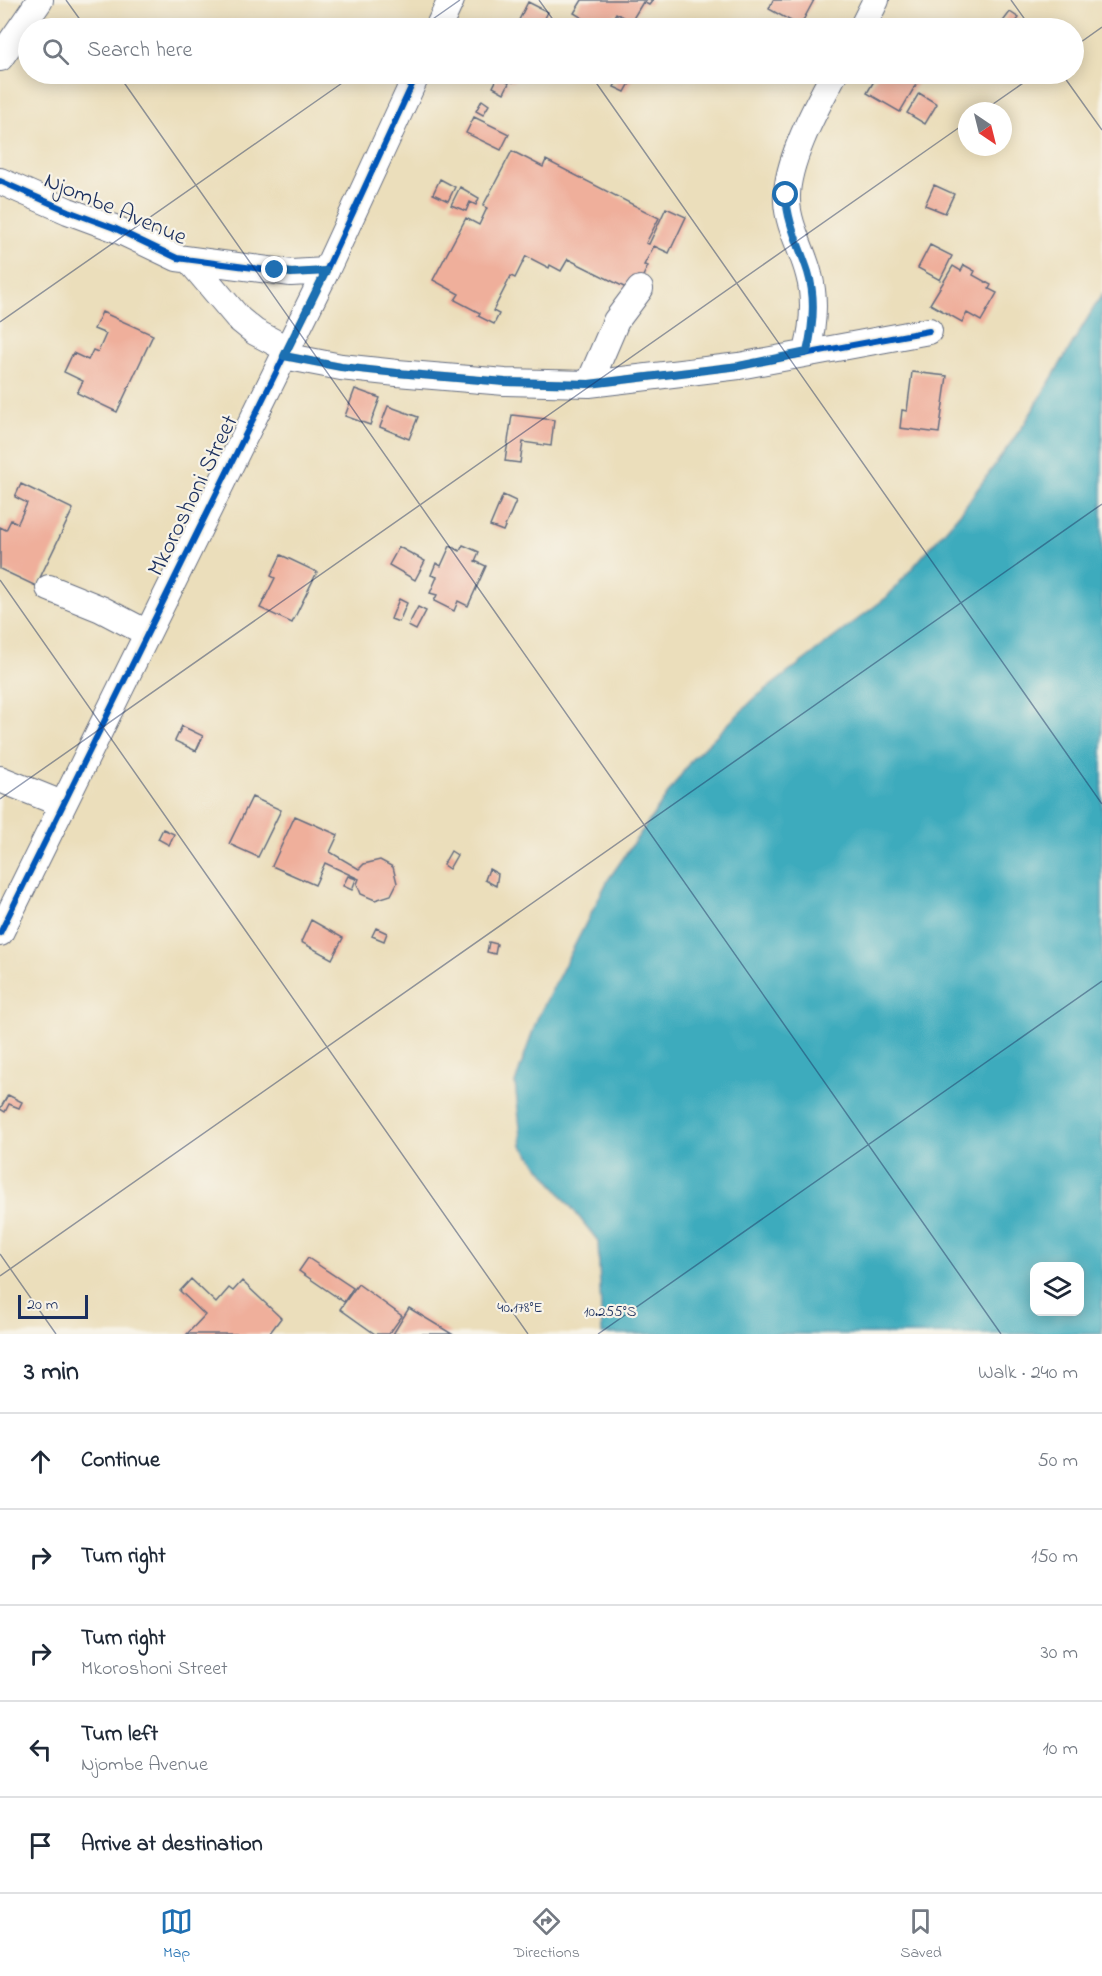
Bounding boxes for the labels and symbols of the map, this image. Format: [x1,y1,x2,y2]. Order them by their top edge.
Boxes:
north arrow [958,102,1012,156]
street label: Njombe Avenue [38,164,192,256]
route start [772,181,798,207]
route end [261,256,287,282]
street label: Mkoroshoni Street [140,409,248,583]
scale bar [18,1292,88,1320]
text: 40.178°E [497,1297,543,1319]
text: 10.255°S [584,1301,637,1323]

